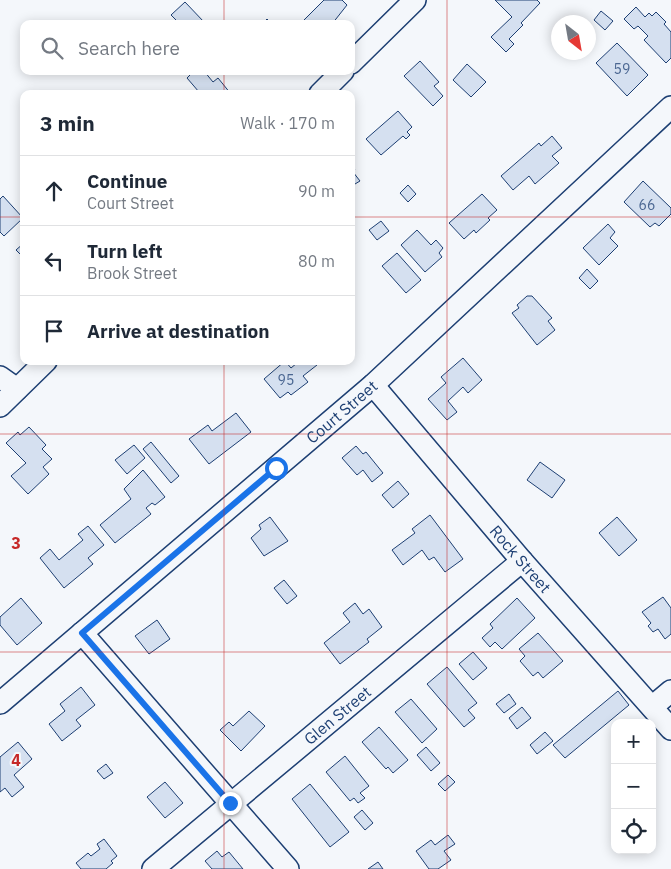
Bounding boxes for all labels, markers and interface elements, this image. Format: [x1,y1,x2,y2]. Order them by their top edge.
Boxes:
north arrow [551,15,596,60]
search box [20,20,355,75]
icon: search [38,34,66,62]
text: Search here [78,36,180,60]
house number: 59 [614,60,630,78]
text: 3 min [40,109,95,137]
text: Walk · 170 m [240,113,335,133]
text: Continue [87,169,167,193]
icon: ahead [40,177,68,205]
text: 90 m [298,181,335,201]
text: Court Street [87,193,174,213]
house number: 66 [639,196,655,214]
text: Turn left [87,239,163,263]
icon: left [40,247,68,275]
text: 80 m [298,251,335,271]
text: Brook Street [87,263,177,283]
icon: arrive [40,317,68,345]
text: Arrive at destination [87,319,270,343]
house number: 95 [278,371,294,389]
street label: Court Street [302,376,381,448]
route start [265,457,288,480]
street label: Rock Street [486,521,555,597]
text: 3 [11,533,21,553]
street label: Glen Street [300,682,375,749]
map controls [611,719,656,854]
button: + [611,719,656,764]
text: 4 [11,750,21,770]
button: − [611,764,656,809]
route end [219,792,242,815]
button: locate [611,809,656,854]

